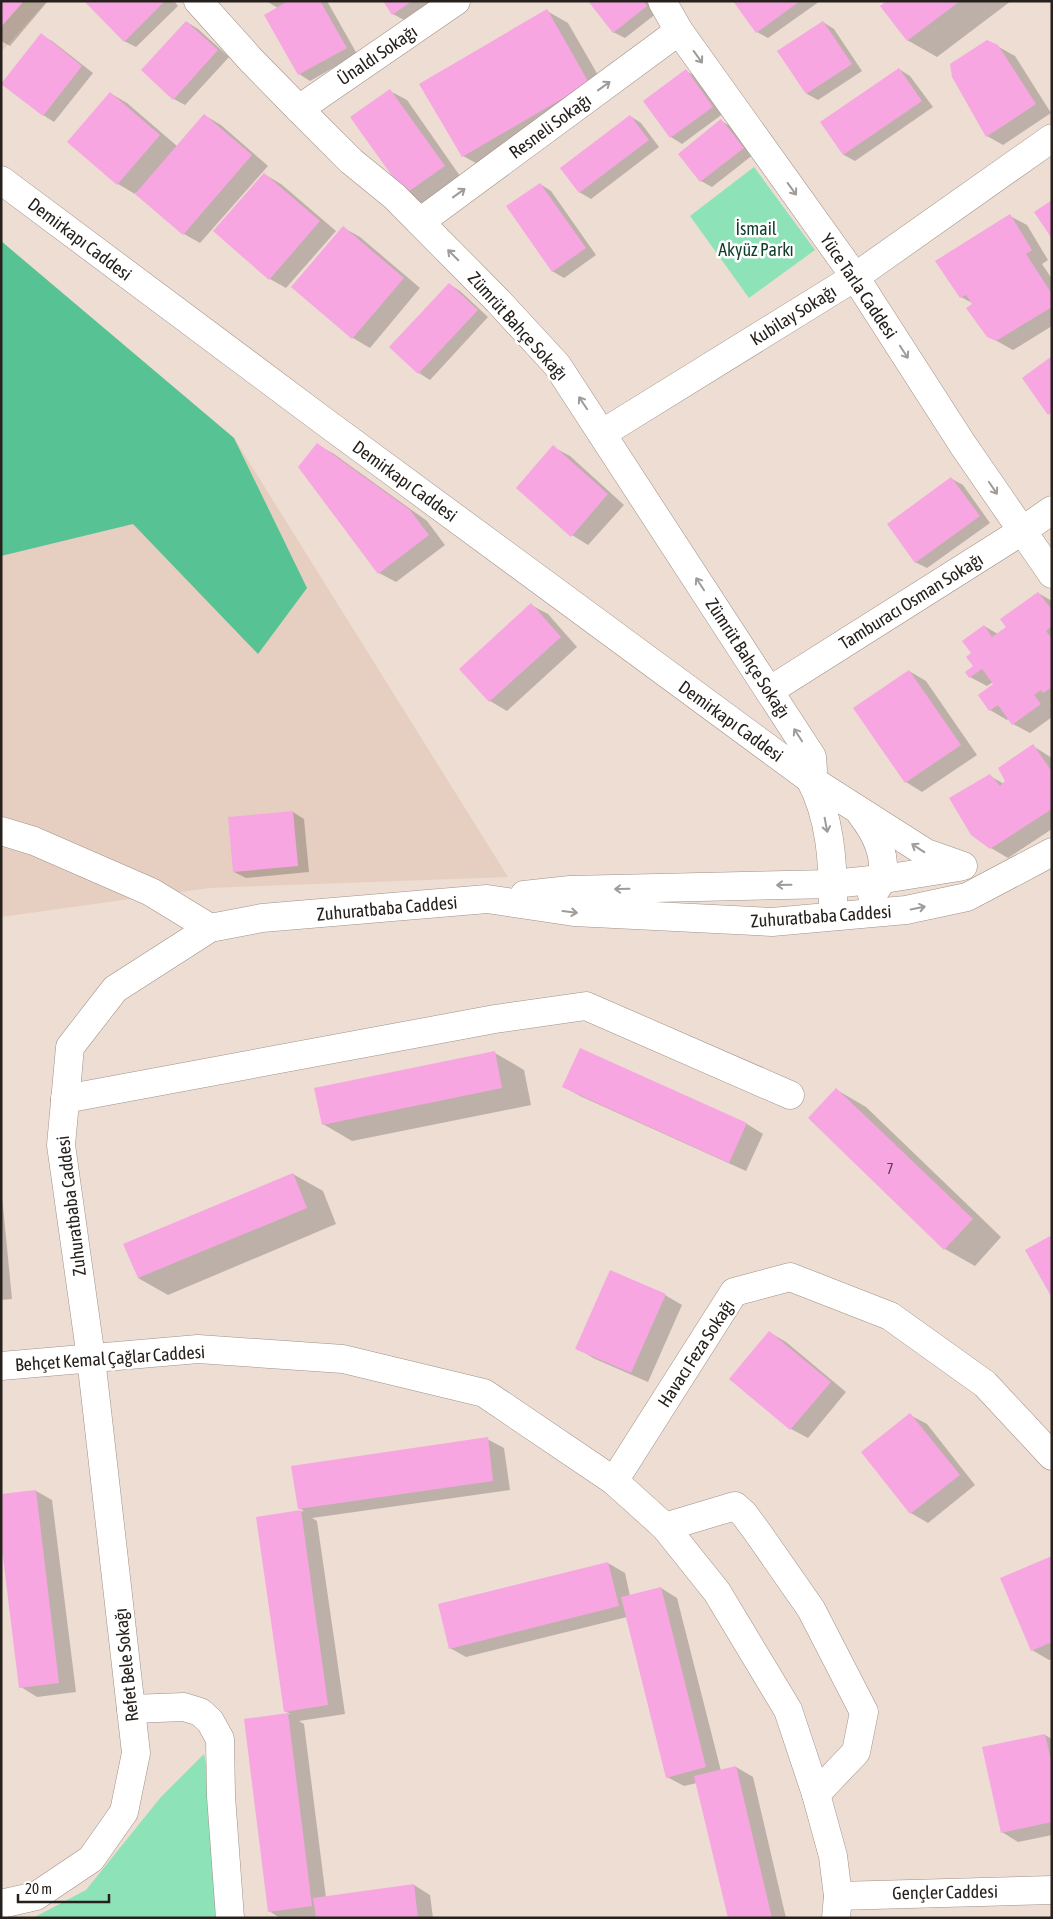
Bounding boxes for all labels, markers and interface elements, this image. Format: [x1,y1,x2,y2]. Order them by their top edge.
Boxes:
street label: Ünaldı Sokağı [333,21,421,89]
one-way arrow [693,50,703,64]
one-way arrow [597,80,610,91]
street label: Resneli Sokağı [505,89,595,163]
one-way arrow [787,182,797,196]
one-way arrow [452,187,466,198]
street label: Demirkapı Caddesi [24,193,136,285]
park label: İsmail Akyüz Parkı [718,218,794,260]
street label: Yüce Tarla Caddesi [816,229,902,343]
one-way arrow [448,250,460,262]
street label: Zümrüt Bahçe Sokağı [464,267,572,385]
street label: Kubilay Sokağı [746,280,840,350]
one-way arrow [899,345,909,359]
one-way arrow [578,397,588,411]
street label: Demirkapı Caddesi [349,436,461,526]
one-way arrow [988,481,998,495]
street label: Tamburacı Osman Sokağı [835,548,987,654]
one-way arrow [695,577,705,591]
street label: Zümrüt Bahçe Sokağı [701,594,795,722]
street label: Demirkapı Caddesi [675,676,787,766]
one-way arrow [793,728,803,742]
one-way arrow [822,817,831,833]
one-way arrow [911,843,925,853]
one-way arrow [777,880,793,890]
one-way arrow [614,884,630,894]
street label: Zuhuratbaba Caddesi [316,891,458,925]
street label: Zuhuratbaba Caddesi [750,901,892,931]
one-way arrow [910,902,926,912]
one-way arrow [562,907,578,917]
street label: Zuhuratbaba Caddesi [52,1135,90,1277]
house number: 7 [886,1160,894,1177]
street label: Havacı Feza Sokağı [653,1295,739,1411]
street label: Behçet Kemal Çağlar Caddesi [14,1341,206,1375]
street label: Refet Bele Sokağı [110,1607,142,1723]
scale bar [18,1872,109,1904]
text: 20 m [25,1880,52,1897]
street label: Gençler Caddesi [892,1881,998,1903]

